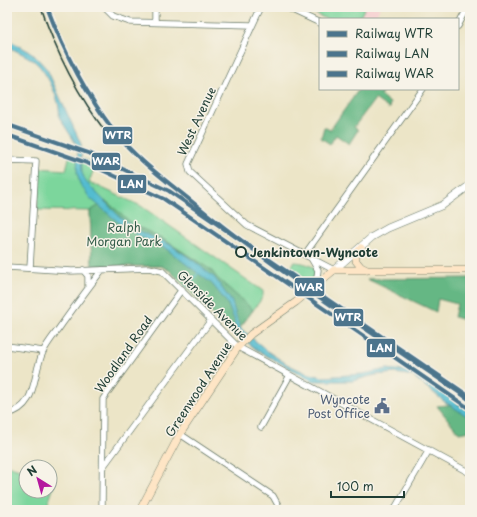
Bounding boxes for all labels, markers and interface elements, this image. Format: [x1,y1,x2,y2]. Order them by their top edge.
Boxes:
legend [319,18,459,90]
text: Railway WTR [355,24,434,42]
text: Railway LAN [355,44,429,62]
text: Railway WAR [355,64,434,82]
street label: West Avenue [172,84,220,158]
line badge: WTR [102,126,133,145]
text: WTR [104,126,132,143]
line badge: WAR [91,152,121,171]
text: WAR [92,152,120,169]
line badge: LAN [117,174,147,194]
text: LAN [120,175,144,192]
park label: Ralph Morgan Park [86,218,162,250]
place label: Jenkintown-Wyncote [250,243,378,261]
marker: Jenkintown-Wyncote [235,246,247,258]
street label: Glenside Avenue [174,266,253,345]
line badge: WAR [294,277,325,297]
text: WAR [295,278,323,295]
line badge: WTR [333,308,364,327]
text: WTR [334,308,362,325]
street label: Woodland Road [90,312,156,396]
street label: Greenwood Avenue [160,337,236,440]
line badge: LAN [366,338,396,358]
text: LAN [369,339,393,356]
place label: Wyncote Post Office [307,390,370,422]
public building icon: Wyncote Post Office [373,397,391,415]
north arrow [18,459,58,499]
text: N [23,461,41,480]
scale bar [331,473,404,499]
text: 100 m [337,477,374,495]

